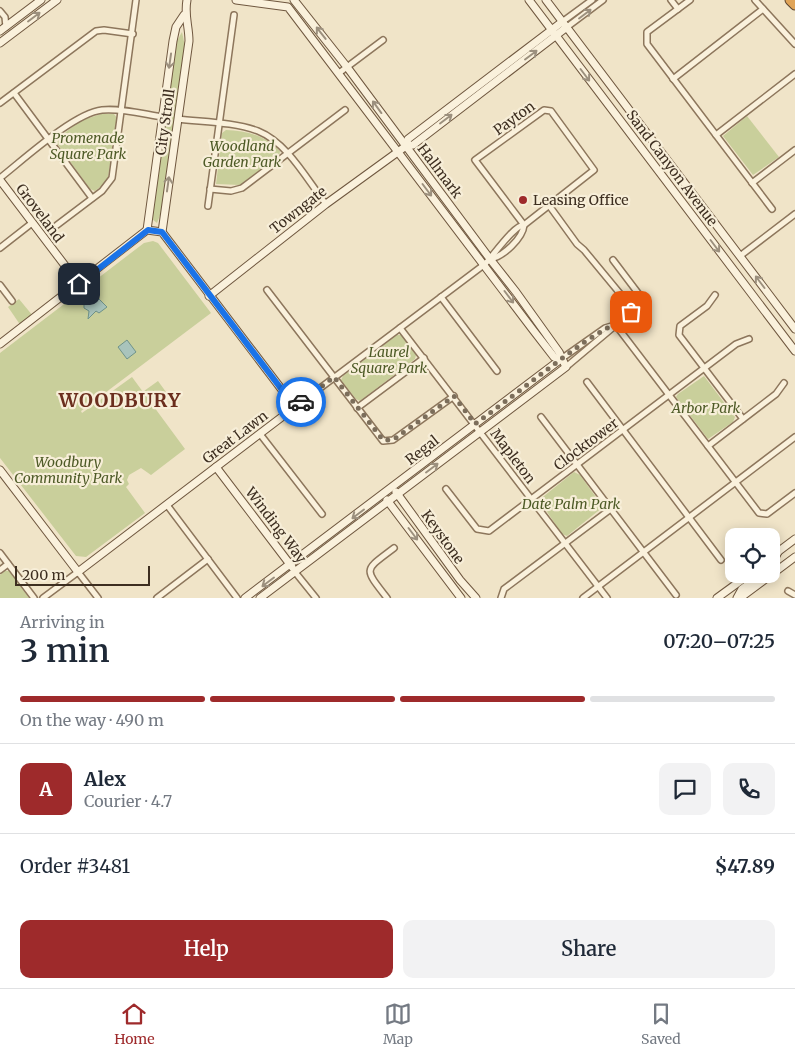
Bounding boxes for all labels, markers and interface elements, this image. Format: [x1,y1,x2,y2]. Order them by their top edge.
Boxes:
one-way arrow [578,9,592,19]
one-way arrow [27,12,40,23]
one-way arrow [315,27,326,40]
one-way arrow [524,49,537,60]
one-way arrow [165,53,175,69]
one-way arrow [580,68,591,81]
street label: City Stroll [151,87,179,156]
street label: Payton [490,97,538,139]
one-way arrow [372,100,382,114]
street label: Sand Canyon Avenue [622,106,722,230]
one-way arrow [439,114,452,125]
park label: Promenade Square Park [50,129,127,163]
park label: Woodland Garden Park [203,137,282,171]
street label: Hallmark [414,140,466,202]
one-way arrow [164,176,174,192]
street label: Groveland [12,180,68,246]
street label: Towngate [266,182,330,238]
one-way arrow [422,183,432,197]
place label: Leasing Office [533,191,629,209]
marker: Leasing Office [517,194,529,206]
one-way arrow [710,239,720,253]
pin [58,263,100,305]
icon: home [65,270,93,298]
one-way arrow [755,275,765,289]
one-way arrow [504,290,514,304]
pin [610,291,652,333]
icon: bag [617,298,645,326]
park label: Laurel Square Park [351,343,428,377]
courier [276,377,326,427]
district label: WOODBURY [58,388,181,412]
icon: car [287,388,315,416]
park label: Arbor Park [671,399,741,417]
street label: Great Lawn [199,407,271,467]
street label: Clocktower [550,414,622,474]
street label: Mapleton [487,425,539,487]
street label: Regal [402,431,443,469]
park label: Woodbury Community Park [14,453,122,487]
one-way arrow [425,463,439,473]
street label: Winding Way [241,483,311,567]
park label: Date Palm Park [521,495,621,513]
street label: Keystone [418,507,468,567]
one-way arrow [352,509,365,520]
one-way arrow [408,527,418,541]
map controls [725,528,780,583]
button: locate [725,528,780,583]
scale bar [15,563,150,586]
text: 200 m [22,566,65,584]
one-way arrow [262,576,275,587]
text: Arriving in [20,612,105,632]
text: 07:20–07:25 [663,629,775,653]
text: 3 min [20,631,110,671]
text: On the way · 490 m [20,710,164,730]
button: chat [659,763,711,815]
button: phone [723,763,775,815]
text: Alex [84,767,126,791]
text: A [39,777,53,801]
text: Courier · 4.7 [84,791,172,811]
text: Order #3481 [20,854,130,878]
text: $47.89 [715,854,775,878]
button: Help [20,920,393,978]
button: Share [403,920,775,978]
tab: Home [114,1000,155,1048]
tab: Map [383,1000,413,1048]
tab: Saved [641,1000,681,1048]

